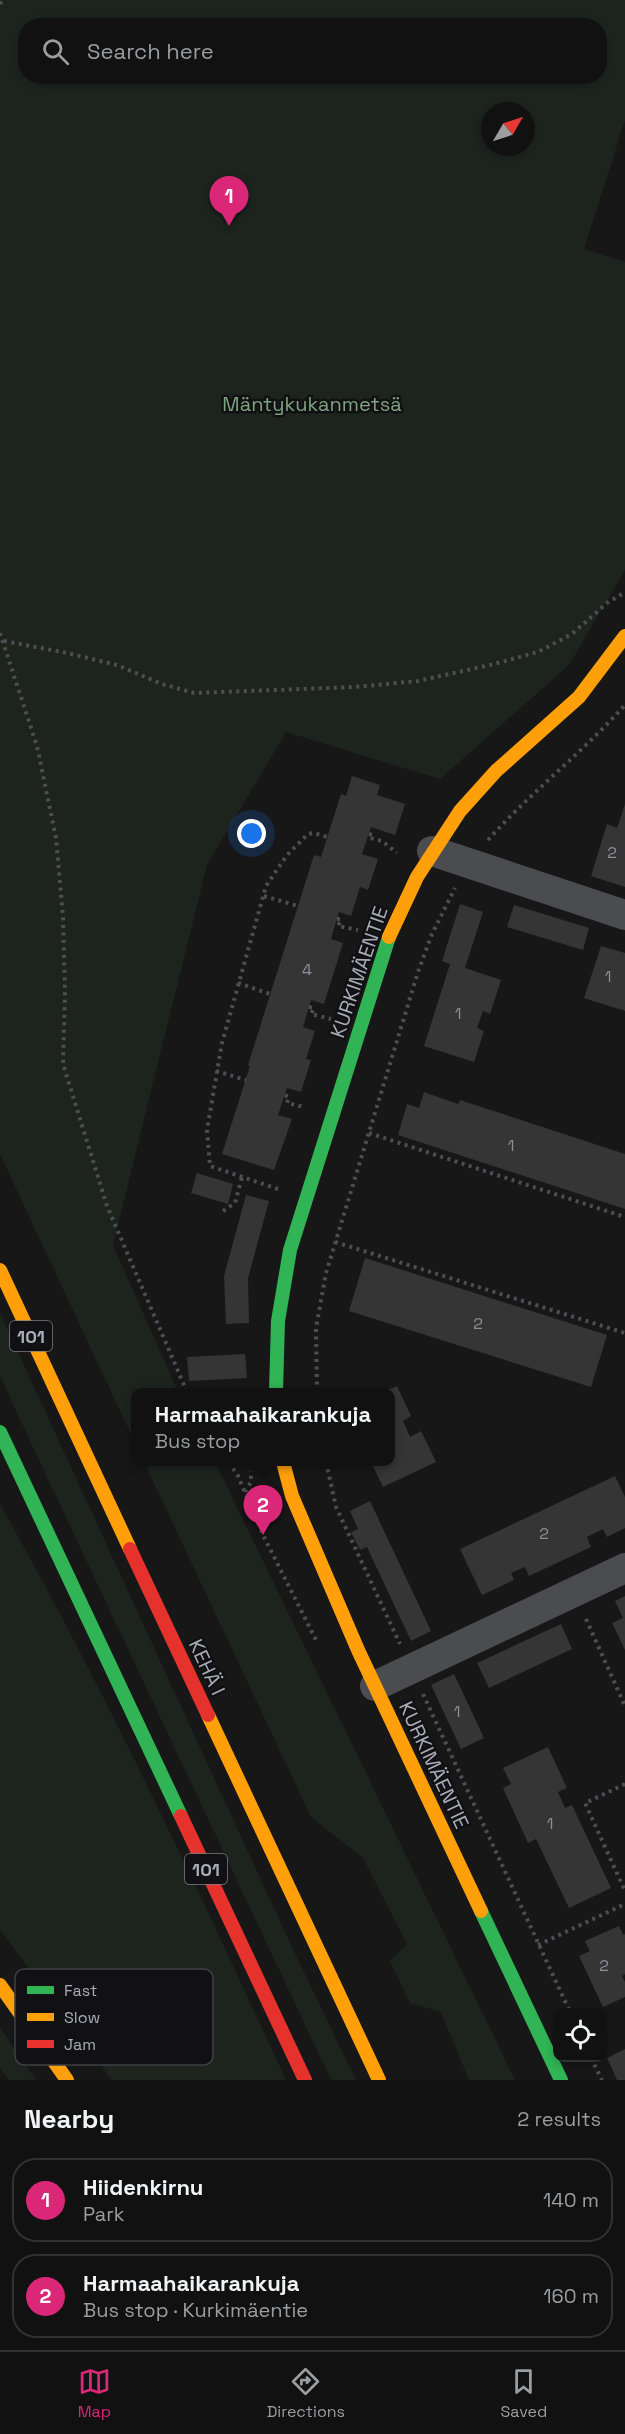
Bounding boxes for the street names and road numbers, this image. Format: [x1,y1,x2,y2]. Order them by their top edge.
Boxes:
street label: KURKIMÄENTIE [324,903,394,1041]
road number: 101 [10,1321,52,1351]
street label: KEHÄ I [183,1635,231,1699]
street label: KURKIMÄENTIE [393,1697,475,1833]
road number: 101 [185,1854,227,1884]

